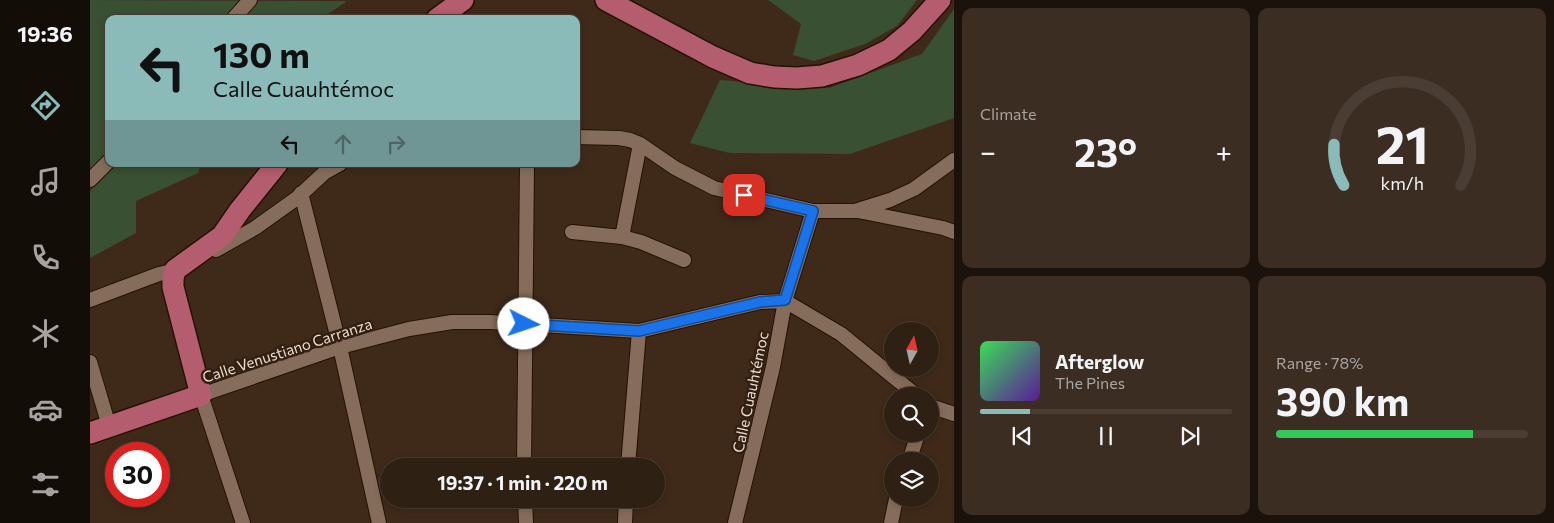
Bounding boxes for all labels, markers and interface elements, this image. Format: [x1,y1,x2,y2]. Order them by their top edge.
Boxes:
text: 19:36 [17,20,73,47]
text: 130 m [213,32,310,75]
icon: left [130,35,195,100]
text: Calle Cuauhtémoc [213,75,394,102]
icon: directions [28,88,63,123]
text: Climate [980,104,1036,123]
text: 21 [1375,111,1429,175]
text: 23° [1074,128,1137,175]
icon: left [276,130,304,158]
icon: ahead [329,130,357,158]
icon: right [382,130,410,158]
text: − [980,134,996,168]
text: + [1216,134,1232,168]
icon: music [28,164,63,199]
text: km/h [1380,172,1424,194]
pin [723,174,765,216]
icon: arrive [730,181,758,209]
icon: phone [28,240,63,275]
position arrow [497,297,549,349]
street label: Calle Venustiano Carranza [200,314,374,386]
icon: climate [28,316,63,351]
north arrow [884,322,939,378]
map controls [884,322,939,507]
street label: Calle Cuauhtémoc [728,330,772,454]
text: Afterglow [1055,350,1144,373]
text: Range · 78% [1276,353,1363,372]
text: The Pines [1055,373,1125,392]
text: 390 km [1276,377,1409,424]
button: search [884,387,939,442]
icon: car [28,392,63,427]
icon: previous [1008,422,1036,450]
icon: pause [1092,422,1120,450]
icon: next [1176,422,1204,450]
speed limit sign: 30 [105,442,170,507]
button: layers [884,452,939,507]
icon: filters [28,467,63,502]
text: 19:37 · 1 min · 220 m [437,471,608,494]

